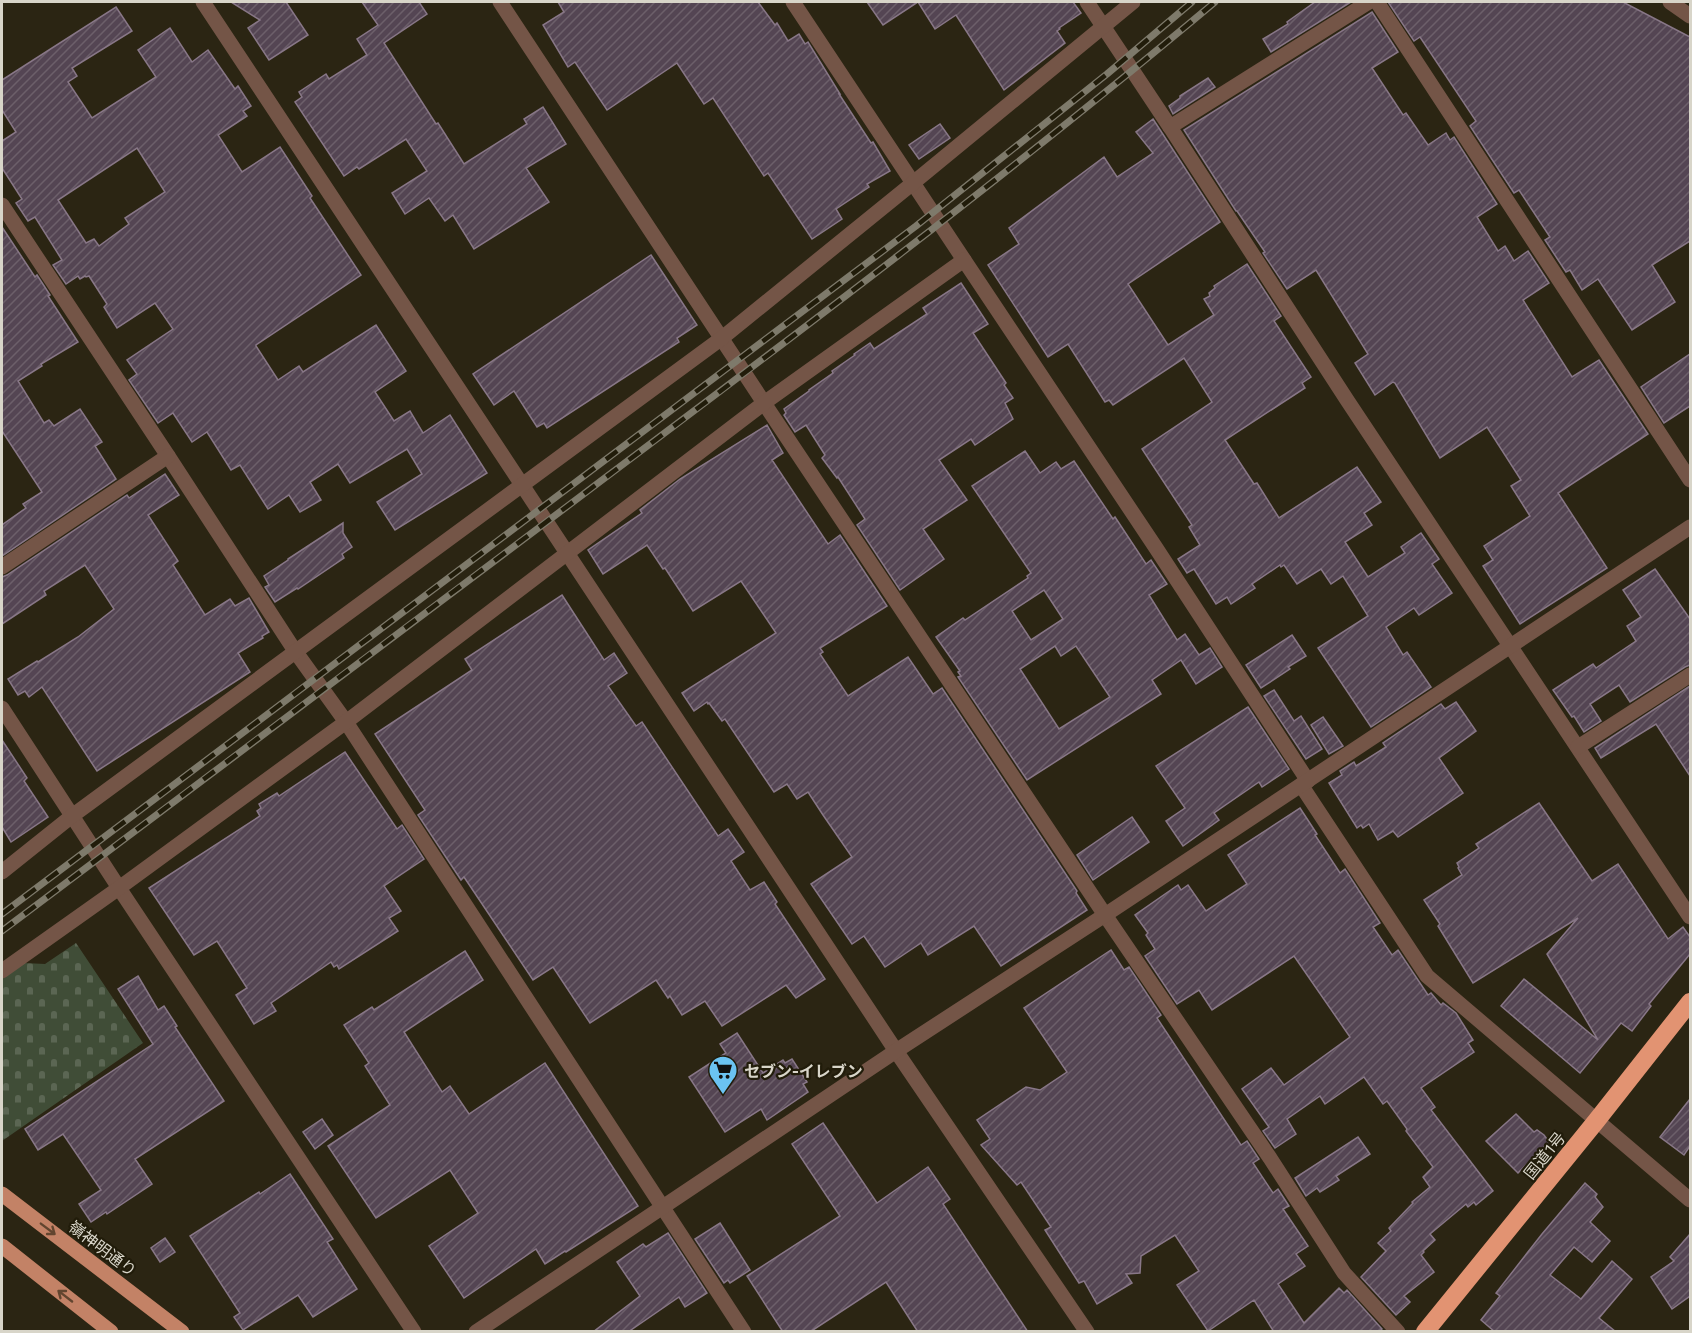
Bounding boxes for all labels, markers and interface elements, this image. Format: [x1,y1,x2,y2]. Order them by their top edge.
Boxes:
supermarket icon: セブン-イレブン [707,1054,739,1096]
place label: セブン-イレブン [744,1061,863,1080]
street label: 国道1号 [1519,1128,1569,1182]
street label: 嶺神明通り [65,1216,141,1280]
one-way arrow [40,1222,56,1235]
one-way arrow [57,1289,73,1302]

